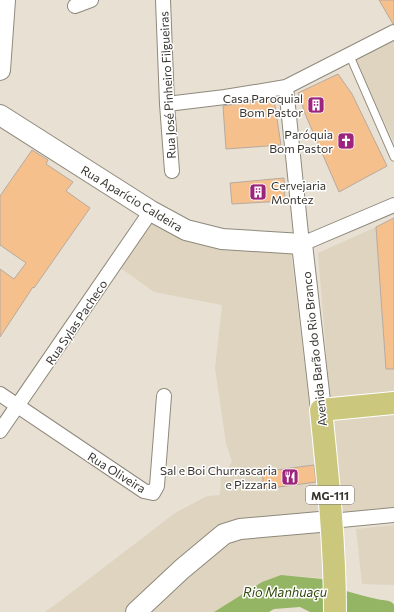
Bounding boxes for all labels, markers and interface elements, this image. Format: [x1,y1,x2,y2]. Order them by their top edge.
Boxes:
street label: Rua José Pinheiro Filgueiras [156,11,179,159]
place label: Casa Paroquial Bom Pastor [223,91,303,119]
building icon: Casa Paroquial Bom Pastor [306,95,326,115]
place label: Paróquia Bom Pastor [269,127,333,155]
church icon: Paróquia Bom Pastor [336,131,356,151]
street label: Rua Aparício Caldeira [79,162,185,234]
place label: Cervejaria Montez [271,178,326,206]
building icon: Cervejaria Montez [248,182,268,202]
street label: Avenida Barão do Rio Branco [299,271,329,427]
street label: Rua Sylas Pacheco [42,277,110,367]
street label: Rua Oliveira [86,449,148,495]
place label: Sal e Boi Churrascaria e Pizzaria [160,463,277,491]
restaurant icon: Sal e Boi Churrascaria e Pizzaria [280,467,300,487]
road number: MG-111 [306,486,354,504]
water label: Rio Manhuaçu [243,584,327,600]

